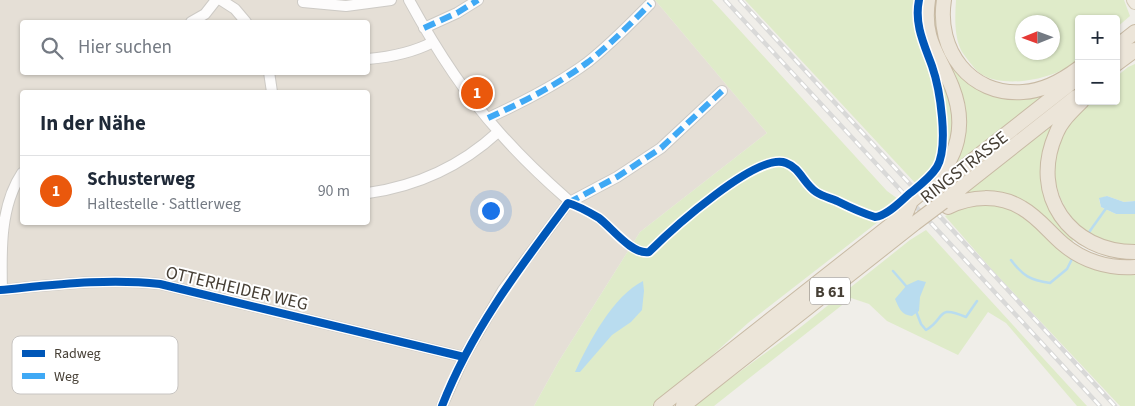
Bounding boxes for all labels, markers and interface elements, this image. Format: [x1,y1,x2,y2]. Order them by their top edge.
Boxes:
north arrow [1015,15,1060,60]
map controls [1075,15,1120,105]
button: + [1075,15,1120,60]
search box [20,20,370,75]
icon: search [38,34,66,62]
text: Hier suchen [78,34,172,61]
button: − [1075,60,1120,105]
pin: 1 [461,74,493,112]
text: In der Nähe [40,108,146,138]
street label: RINGSTRASSE [915,125,1013,210]
text: Schusterweg [87,166,195,193]
text: 1 [52,180,60,202]
text: 90 m [318,180,350,202]
text: Haltestelle · Sattlerweg [87,193,241,215]
your location [478,198,504,224]
street label: OTTERHEIDER WEG [163,260,311,317]
road number: B 61 [810,278,850,304]
legend [12,336,178,394]
text: Radweg [54,344,101,364]
text: Weg [54,367,79,387]

